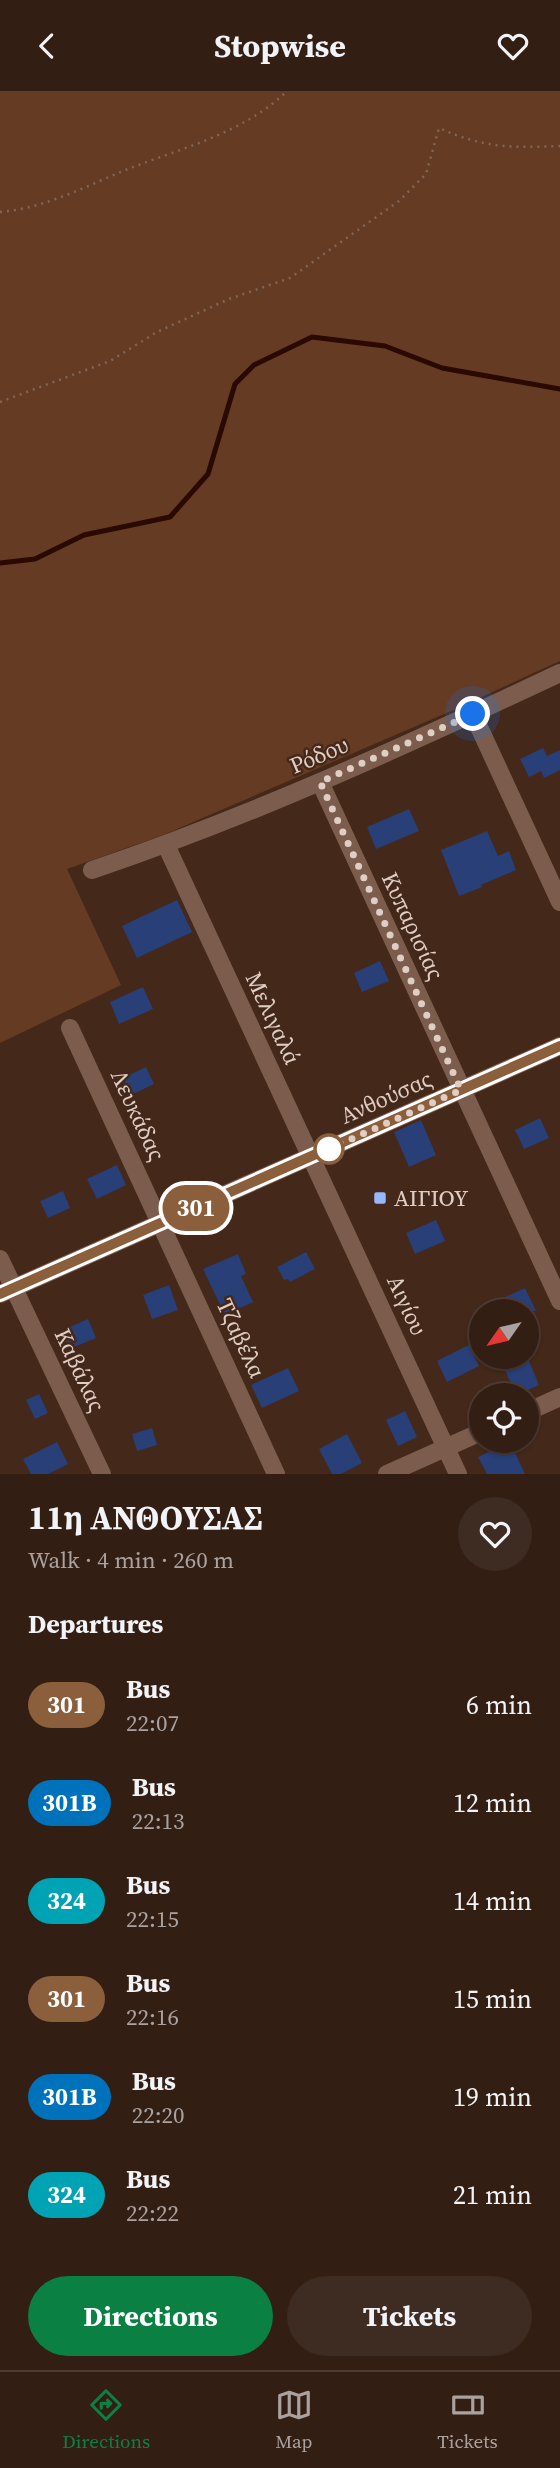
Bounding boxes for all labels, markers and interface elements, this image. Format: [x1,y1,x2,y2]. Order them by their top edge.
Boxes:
text: Stopwise [214,24,346,68]
icon: back [28,27,66,65]
icon: heart [494,27,532,65]
your location [455,696,490,731]
street label: Ρόδου [285,728,353,782]
street label: Κυπαρισίας [374,867,452,985]
street label: Μελιγαλά [238,967,308,1070]
street label: Ανθούσας [335,1063,437,1131]
street label: Λευκάδας [103,1064,173,1166]
unlabelled marker [314,1134,344,1164]
place label: ΑΙΓΙΟΥ [394,1182,469,1214]
line badge: 301 [156,1185,236,1231]
marker: ΑΙΓΙΟΥ [372,1190,388,1206]
text: 301 [176,1191,216,1224]
street label: Αιγίου [379,1270,435,1340]
street label: Τζαβέλα [209,1293,273,1383]
north arrow [469,1299,539,1369]
map controls [469,1299,539,1453]
street label: Καβάλας [47,1323,113,1417]
button: locate [469,1383,539,1453]
text: 11η ΑΝΘΟΥΣΑΣ [28,1495,262,1540]
button: heart [458,1497,532,1571]
text: Walk · 4 min · 260 m [28,1544,234,1576]
text: Departures [28,1606,163,1642]
text: Bus [126,1671,170,1707]
text: 6 min [466,1687,532,1723]
text: 301 [47,1688,86,1721]
text: 22:07 [126,1707,179,1739]
text: Bus [132,1769,176,1805]
text: 12 min [453,1785,532,1821]
text: 301B [42,1786,97,1819]
text: 22:13 [132,1805,185,1837]
text: Bus [126,1867,170,1903]
text: 14 min [453,1883,532,1919]
text: 324 [47,1884,86,1917]
text: 22:15 [126,1903,179,1935]
text: Bus [126,1965,170,2001]
text: 15 min [453,1981,532,2017]
text: 301 [47,1982,86,2015]
text: 22:16 [126,2001,179,2033]
text: Bus [132,2063,176,2099]
text: 19 min [453,2079,532,2115]
text: 301B [42,2080,97,2113]
text: 22:20 [132,2099,185,2131]
text: Bus [126,2161,170,2197]
text: 21 min [453,2177,532,2213]
text: 324 [47,2178,86,2211]
text: 22:22 [126,2197,179,2229]
button: Directions [28,2276,273,2356]
button: Tickets [287,2276,532,2356]
tab: Directions [62,2386,150,2454]
tab: Map [275,2386,313,2454]
tab: Tickets [437,2386,498,2454]

